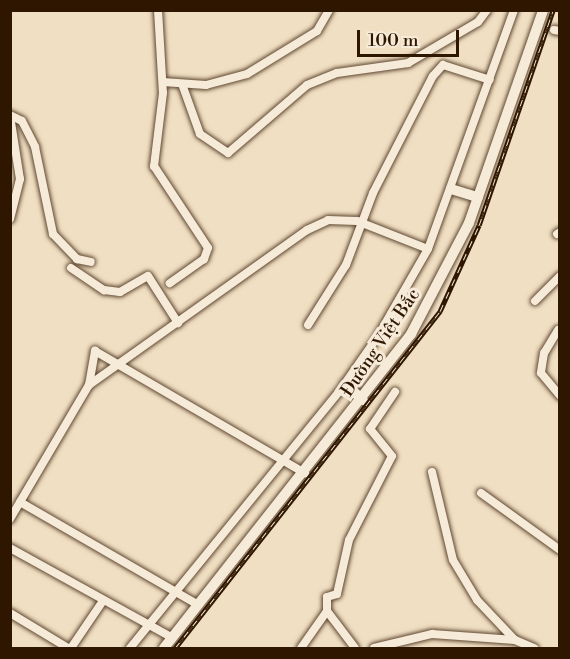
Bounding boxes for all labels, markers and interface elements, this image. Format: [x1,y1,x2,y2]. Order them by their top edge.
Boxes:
scale bar [360,18,462,56]
text: 100 m [368,29,419,52]
street label: Đường Việt Bắc [337,285,425,401]

